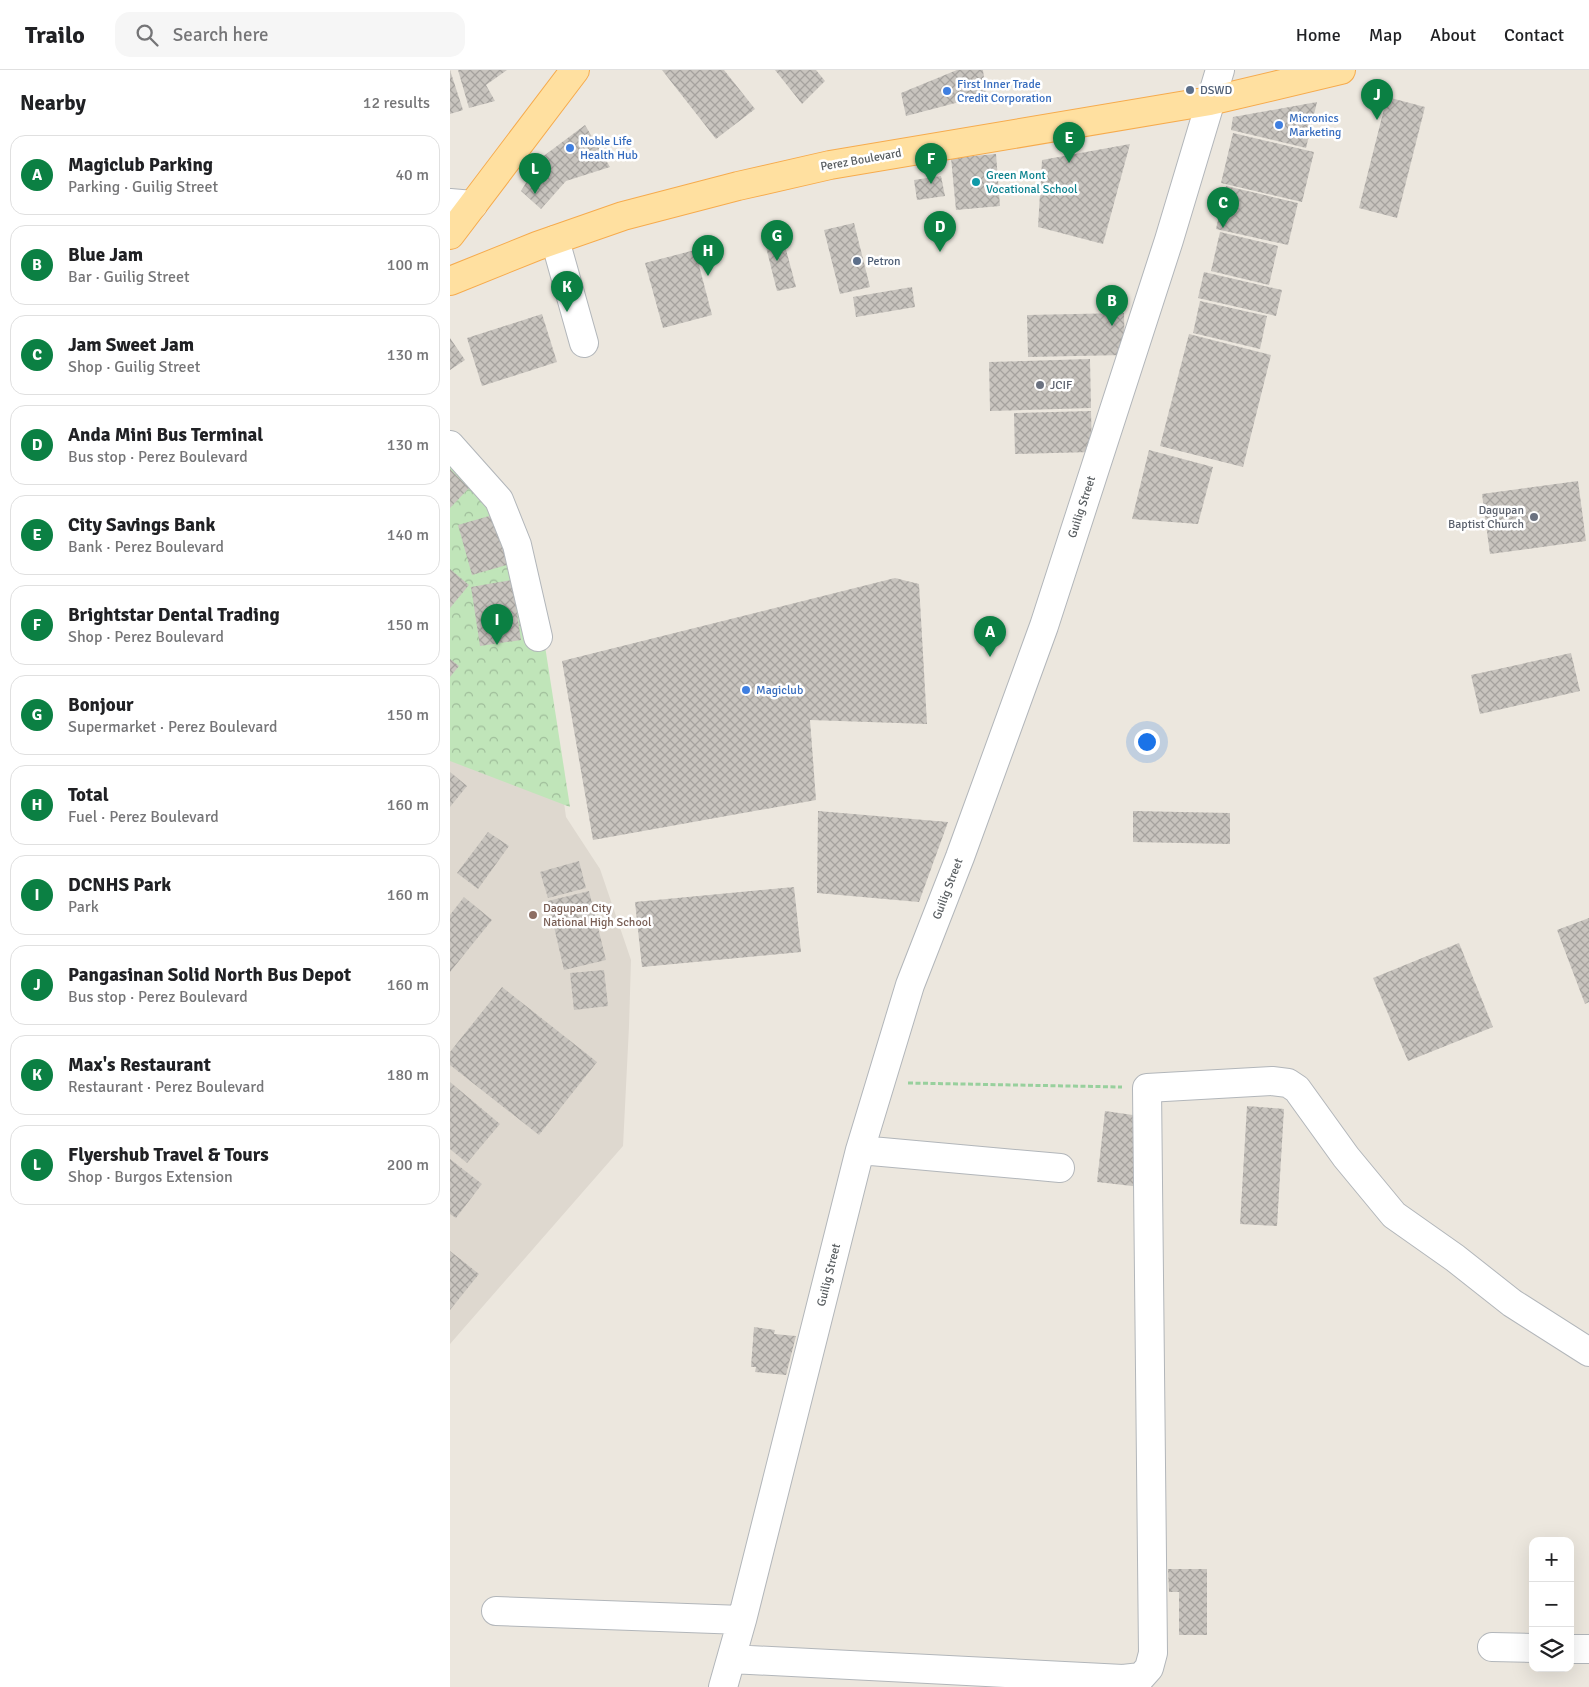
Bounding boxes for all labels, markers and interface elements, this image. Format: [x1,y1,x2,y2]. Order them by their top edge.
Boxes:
search box [115,12,465,57]
text: Trailo [25,20,85,50]
icon: search [133,21,161,49]
text: Search here [173,23,269,47]
text: Home [1296,24,1341,46]
text: Map [1369,24,1402,46]
text: About [1430,24,1476,46]
text: Contact [1504,24,1564,46]
place label: First Inner Trade Credit Corporation [957,77,1052,106]
pin: J [1361,79,1393,120]
place label: DSWD [1200,83,1232,98]
marker: DSWD [1184,84,1196,96]
marker: First Inner Trade Credit Corporation [941,85,953,97]
text: Nearby [20,90,86,116]
text: 12 results [363,93,430,113]
place label: Micronics Marketing [1289,111,1341,140]
marker: Micronics Marketing [1273,119,1285,131]
pin: E [1053,122,1085,163]
place label: Noble Life Health Hub [580,134,638,163]
marker: Noble Life Health Hub [564,142,576,154]
pin: F [915,143,947,184]
street label: Perez Boulevard [819,145,903,175]
text: Magiclub Parking [68,153,213,177]
pin: L [519,153,551,194]
text: A [32,165,42,185]
text: 40 m [395,165,429,185]
place label: Green Mont Vocational School [986,168,1078,197]
marker: Green Mont Vocational School [970,176,982,188]
text: Parking · Guilig Street [68,177,218,197]
pin: C [1207,187,1239,228]
pin: D [924,211,956,252]
pin: G [761,220,793,261]
pin: H [692,235,724,276]
text: Blue Jam [68,243,143,267]
place label: Petron [867,254,901,269]
text: B [32,255,42,275]
text: 100 m [387,255,429,275]
marker: Petron [851,255,863,267]
text: Bar · Guilig Street [68,267,190,287]
pin: K [551,271,583,312]
pin: B [1096,285,1128,326]
text: Jam Sweet Jam [68,333,194,357]
text: C [32,345,42,365]
text: 130 m [387,345,429,365]
text: Shop · Guilig Street [68,357,200,377]
place label: JCIF [1050,378,1072,393]
marker: JCIF [1034,379,1046,391]
text: Anda Mini Bus Terminal [68,423,263,447]
text: D [32,435,42,455]
text: 130 m [387,435,429,455]
text: Bus stop · Perez Boulevard [68,447,248,467]
street label: Guilig Street [1065,474,1099,540]
place label: Dagupan Baptist Church [1448,503,1524,532]
marker: Dagupan Baptist Church [1528,511,1540,523]
text: City Savings Bank [68,513,215,537]
text: E [32,525,42,545]
text: 140 m [387,525,429,545]
text: Bank · Perez Boulevard [68,537,224,557]
text: Brightstar Dental Trading [68,603,280,627]
pin: I [481,604,513,645]
text: F [33,615,41,635]
text: 150 m [387,615,429,635]
pin: A [974,616,1006,657]
text: Shop · Perez Boulevard [68,627,224,647]
place label: Magiclub [756,683,803,698]
marker: Magiclub [740,684,752,696]
text: Bonjour [68,693,134,717]
text: G [32,705,42,725]
text: 150 m [387,705,429,725]
text: Supermarket · Perez Boulevard [68,717,278,737]
your location [1134,729,1160,755]
text: Total [68,783,109,807]
text: H [32,795,42,815]
text: 160 m [387,795,429,815]
text: Fuel · Perez Boulevard [68,807,219,827]
street label: Guilig Street [929,856,967,922]
text: DCNHS Park [68,873,171,897]
text: I [34,885,40,905]
text: 160 m [387,885,429,905]
text: Park [68,897,99,917]
place label: Dagupan City National High School [543,901,652,930]
marker: Dagupan City National High School [527,909,539,921]
text: Pangasinan Solid North Bus Depot [68,963,351,987]
text: J [33,975,41,995]
text: 160 m [387,975,429,995]
text: Bus stop · Perez Boulevard [68,987,248,1007]
text: Max's Restaurant [68,1053,211,1077]
text: K [32,1065,42,1085]
text: 180 m [387,1065,429,1085]
text: Restaurant · Perez Boulevard [68,1077,265,1097]
text: Flyershub Travel & Tours [68,1143,269,1167]
text: L [33,1155,41,1175]
text: 200 m [387,1155,429,1175]
text: Shop · Burgos Extension [68,1167,233,1187]
street label: Guilig Street [814,1242,844,1308]
map controls [1529,1537,1574,1672]
button: + [1529,1537,1574,1582]
button: − [1529,1582,1574,1627]
button: layers [1529,1627,1574,1672]

